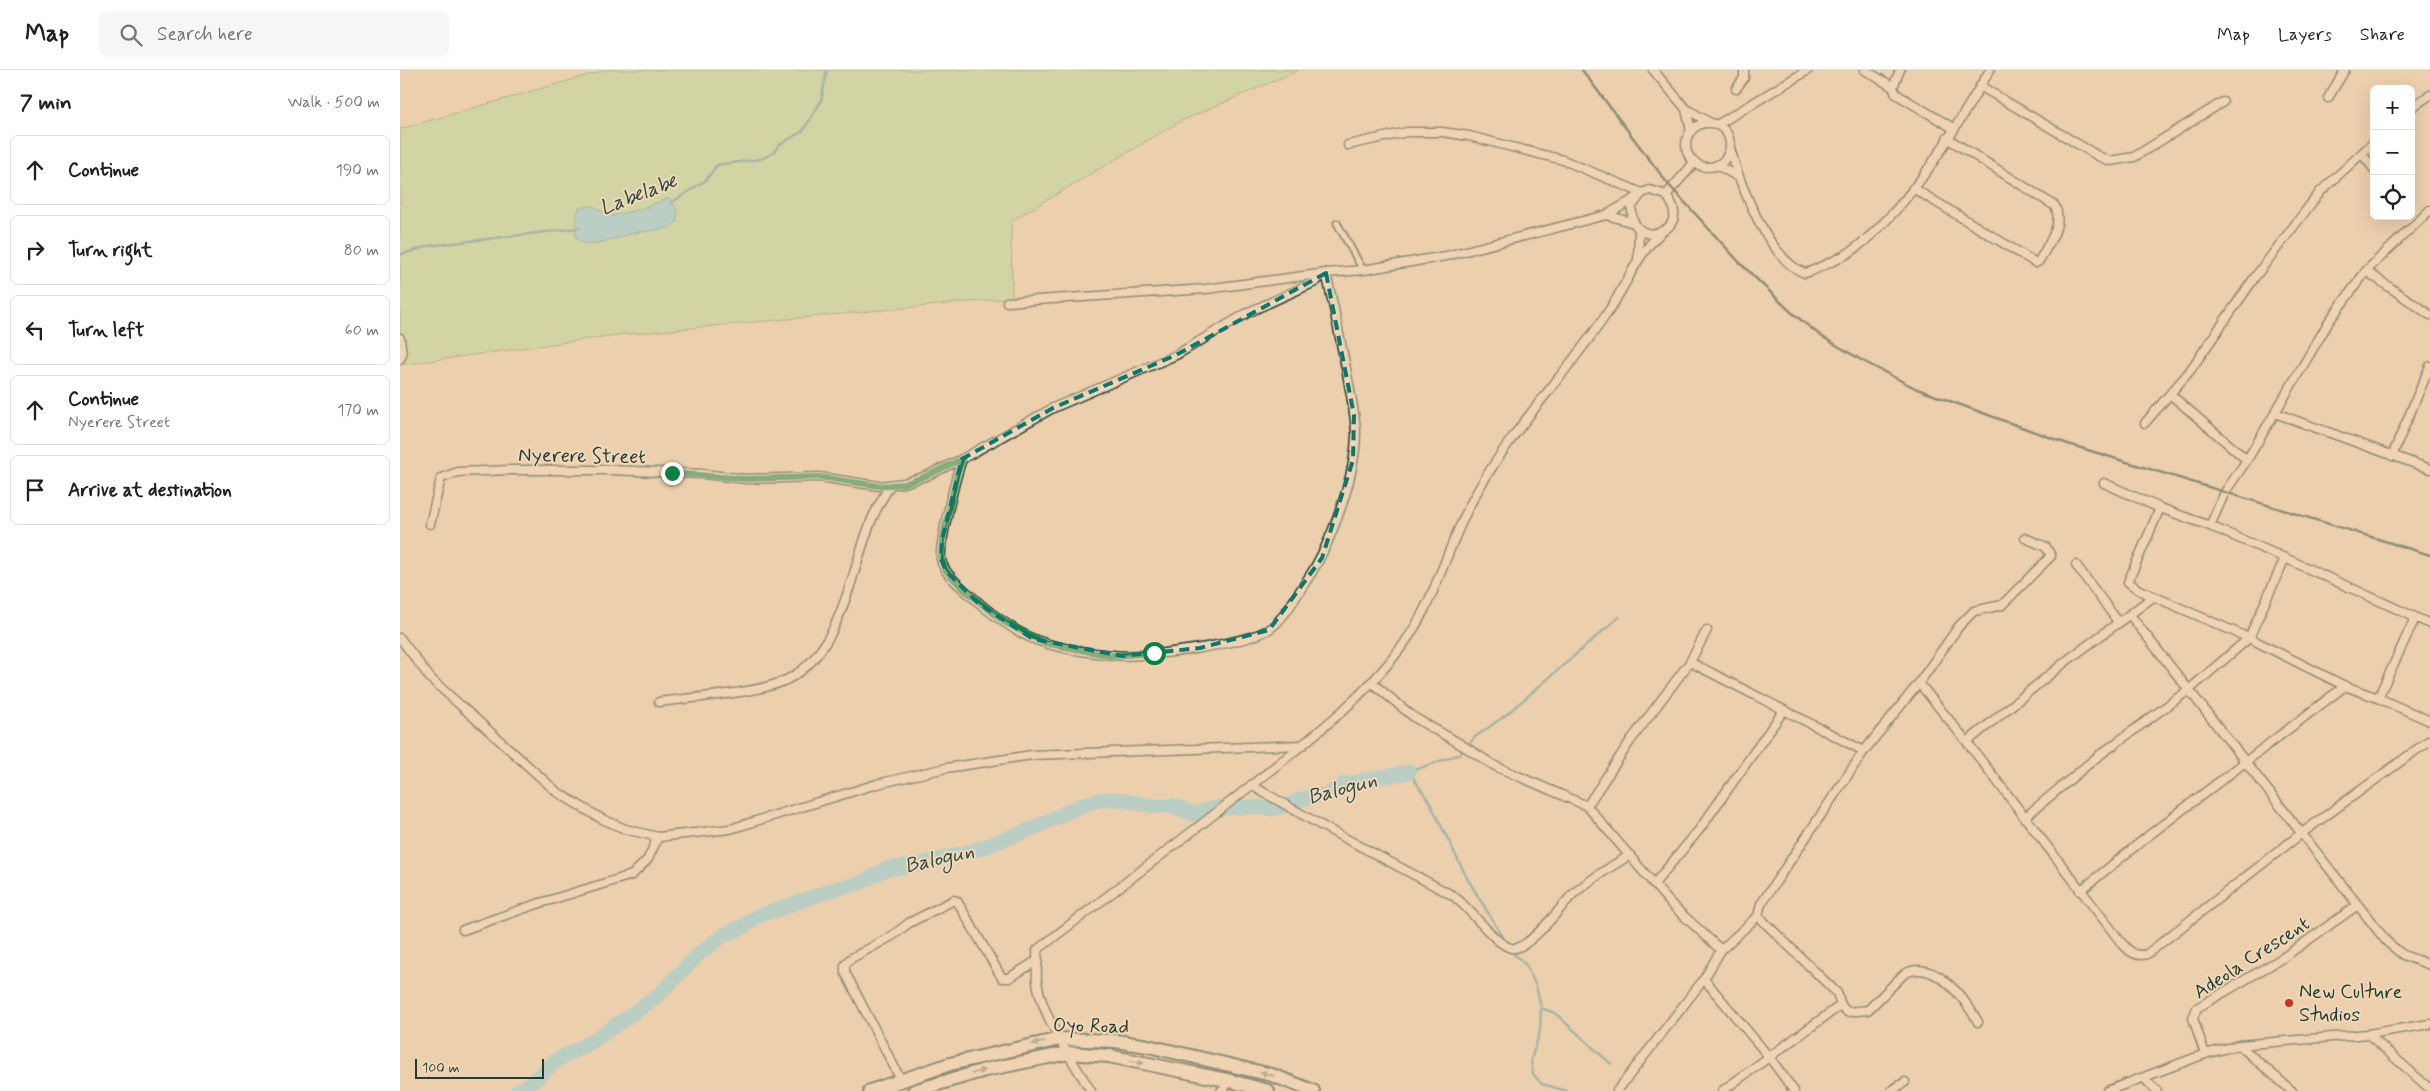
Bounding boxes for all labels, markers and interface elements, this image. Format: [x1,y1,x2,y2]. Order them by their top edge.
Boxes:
search box [99,12,449,57]
text: Map [25,19,69,50]
icon: search [117,21,145,49]
text: Search here [157,22,253,47]
text: Map [2217,23,2250,47]
text: Layers [2278,23,2332,47]
text: Share [2360,23,2405,47]
map controls [2370,85,2415,220]
button: + [2370,85,2415,130]
text: 7 min [20,89,72,117]
text: Walk · 500 m [288,92,380,113]
button: − [2370,130,2415,175]
icon: ahead [21,156,49,184]
text: Continue [68,158,139,183]
text: 190 m [336,160,379,181]
water label: Labelabe [596,167,682,222]
button: locate [2370,175,2415,220]
icon: right [21,236,49,264]
text: Turn right [68,238,152,263]
text: 80 m [344,240,379,261]
icon: left [21,316,49,344]
text: Turn left [68,318,144,343]
text: 60 m [345,320,379,341]
text: Continue [68,387,139,412]
icon: ahead [21,396,49,424]
text: 170 m [337,400,379,421]
text: Nyerere Street [68,412,170,433]
street label: Nyerere Street [518,442,646,471]
route end [661,462,684,485]
icon: arrive [21,476,49,504]
text: Arrive at destination [68,478,232,503]
route start [1143,642,1166,665]
water label: Balogun [1305,766,1381,814]
water label: Balogun [902,837,977,883]
street label: Adeola Crescent [2188,911,2315,1006]
place label: New Culture Studios [2299,979,2403,1029]
marker: New Culture Studios [2283,997,2295,1009]
street label: Oyo Road [1053,1012,1129,1041]
one-way arrow [1030,1040,1046,1048]
scale bar [415,1056,544,1079]
one-way arrow [1130,1058,1146,1066]
text: 100 m [422,1059,460,1077]
one-way arrow [970,1068,985,1076]
one-way arrow [1260,1069,1275,1077]

